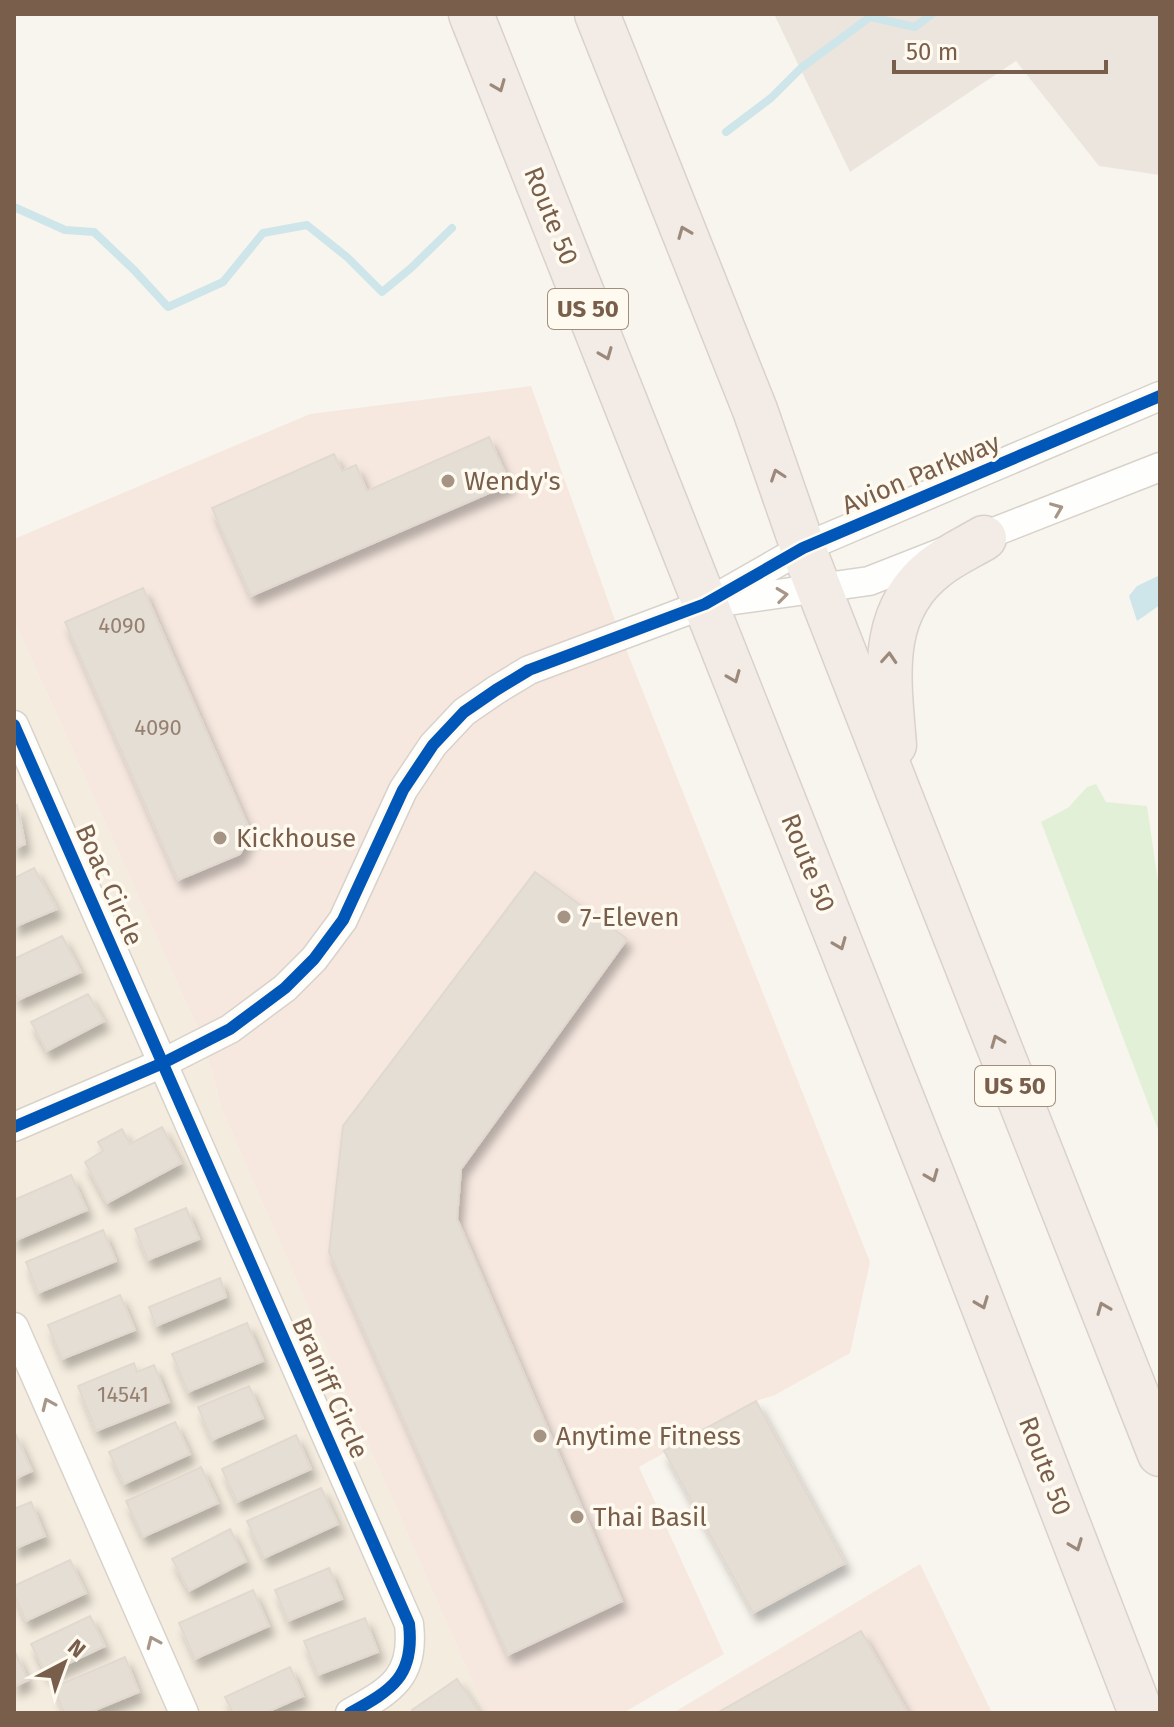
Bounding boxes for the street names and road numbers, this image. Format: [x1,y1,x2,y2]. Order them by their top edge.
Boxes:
street label: Route 50 [517,162,585,270]
road number: US 50 [548,289,628,329]
street label: Avion Parkway [837,427,1005,521]
street label: Route 50 [774,809,842,917]
street label: Boac Circle [69,820,149,950]
road number: US 50 [975,1066,1055,1106]
street label: Braniff Circle [285,1313,375,1463]
street label: Route 50 [1012,1412,1078,1520]

